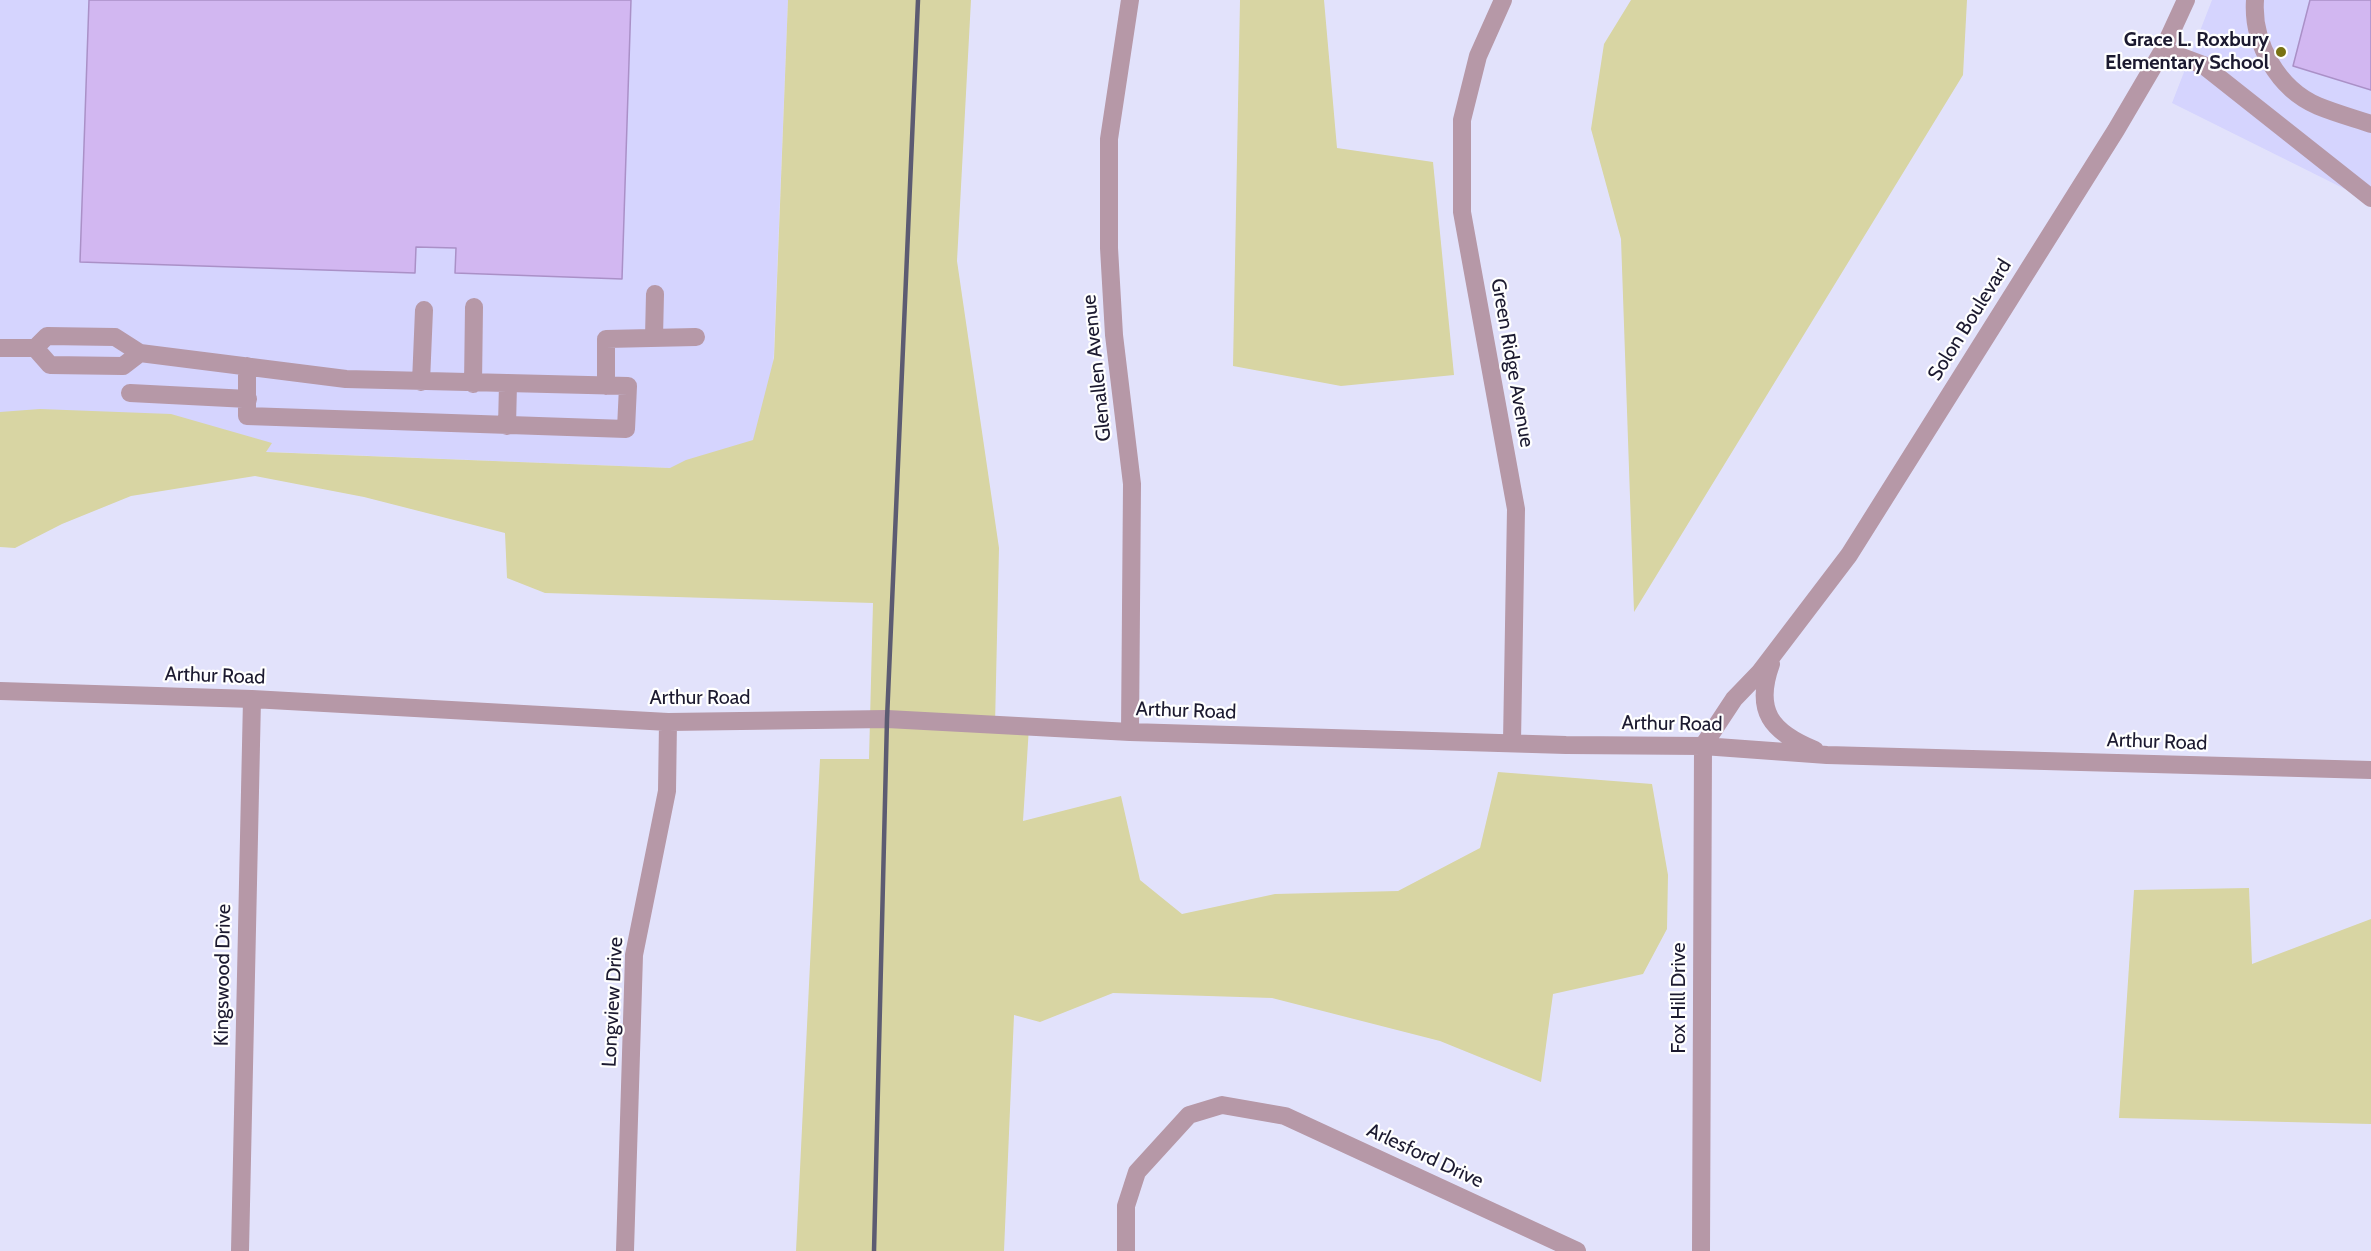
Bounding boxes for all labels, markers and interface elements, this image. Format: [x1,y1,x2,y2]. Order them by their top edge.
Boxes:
place label: Grace L. Roxbury Elementary School [2105,28,2269,75]
marker: Grace L. Roxbury Elementary School [2274,45,2288,59]
street label: Solon Boulevard [1923,255,2017,385]
street label: Green Ridge Avenue [1485,277,1539,449]
street label: Glenallen Avenue [1077,293,1117,443]
street label: Arthur Road [164,662,266,690]
street label: Arthur Road [650,686,750,710]
street label: Arthur Road [1135,697,1237,725]
street label: Arthur Road [1621,711,1723,737]
street label: Arthur Road [2106,728,2208,756]
street label: Kingswood Drive [210,904,236,1046]
street label: Longview Drive [598,936,628,1068]
street label: Fox Hill Drive [1667,942,1691,1054]
street label: Arlesford Drive [1363,1119,1487,1193]

